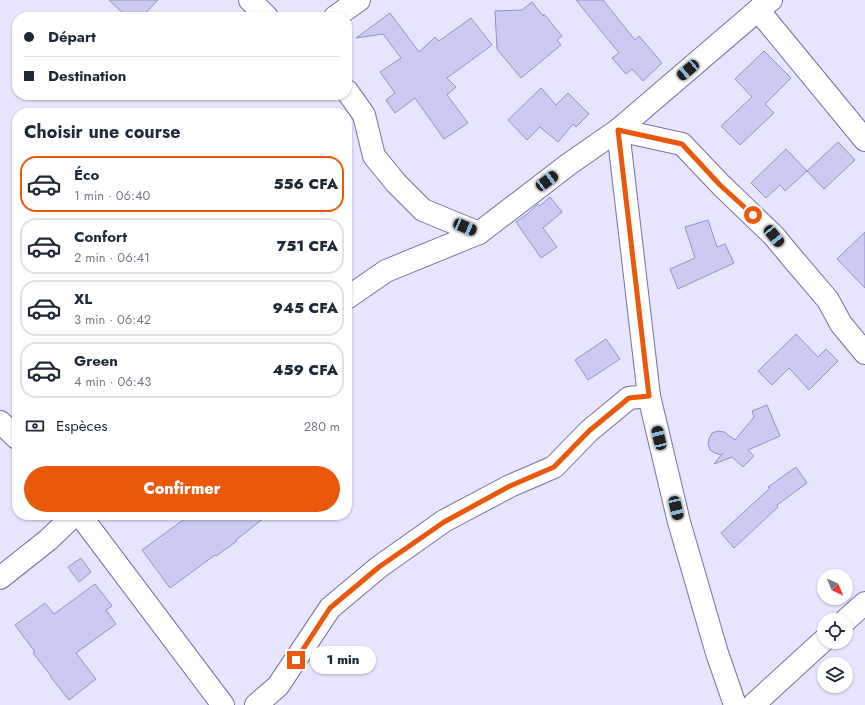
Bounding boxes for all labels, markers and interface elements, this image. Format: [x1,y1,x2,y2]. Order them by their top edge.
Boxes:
text: Départ [48,26,96,48]
car [675,58,701,82]
text: Destination [48,65,126,87]
text: Choisir une course [24,119,181,145]
text: Éco [74,164,99,186]
icon: car [26,166,62,202]
car [534,169,560,193]
text: 556 CFA [274,173,338,195]
text: 1 min · 06:40 [74,186,150,205]
route start [744,206,762,224]
car [452,217,478,237]
car [762,223,786,249]
text: Confort [74,226,127,248]
icon: car [26,228,62,264]
text: 751 CFA [277,235,338,257]
text: 2 min · 06:41 [74,248,150,267]
text: XL [74,288,92,310]
icon: car [26,290,62,326]
text: 945 CFA [273,297,338,319]
text: 3 min · 06:42 [74,310,151,329]
text: Green [74,350,118,372]
icon: car [26,352,62,388]
text: 459 CFA [273,359,338,381]
text: 4 min · 06:43 [74,372,151,391]
icon: cash [24,415,46,437]
text: Espèces [56,415,108,437]
text: 280 m [304,417,340,436]
car [650,425,668,451]
button: Confirmer [24,466,340,512]
car [667,495,685,521]
north arrow [817,569,853,605]
map controls [817,569,853,693]
button: locate [817,613,853,649]
callout: 1 min [310,646,376,674]
text: 1 min [327,650,359,669]
route end [287,651,305,669]
button: layers [817,657,853,693]

